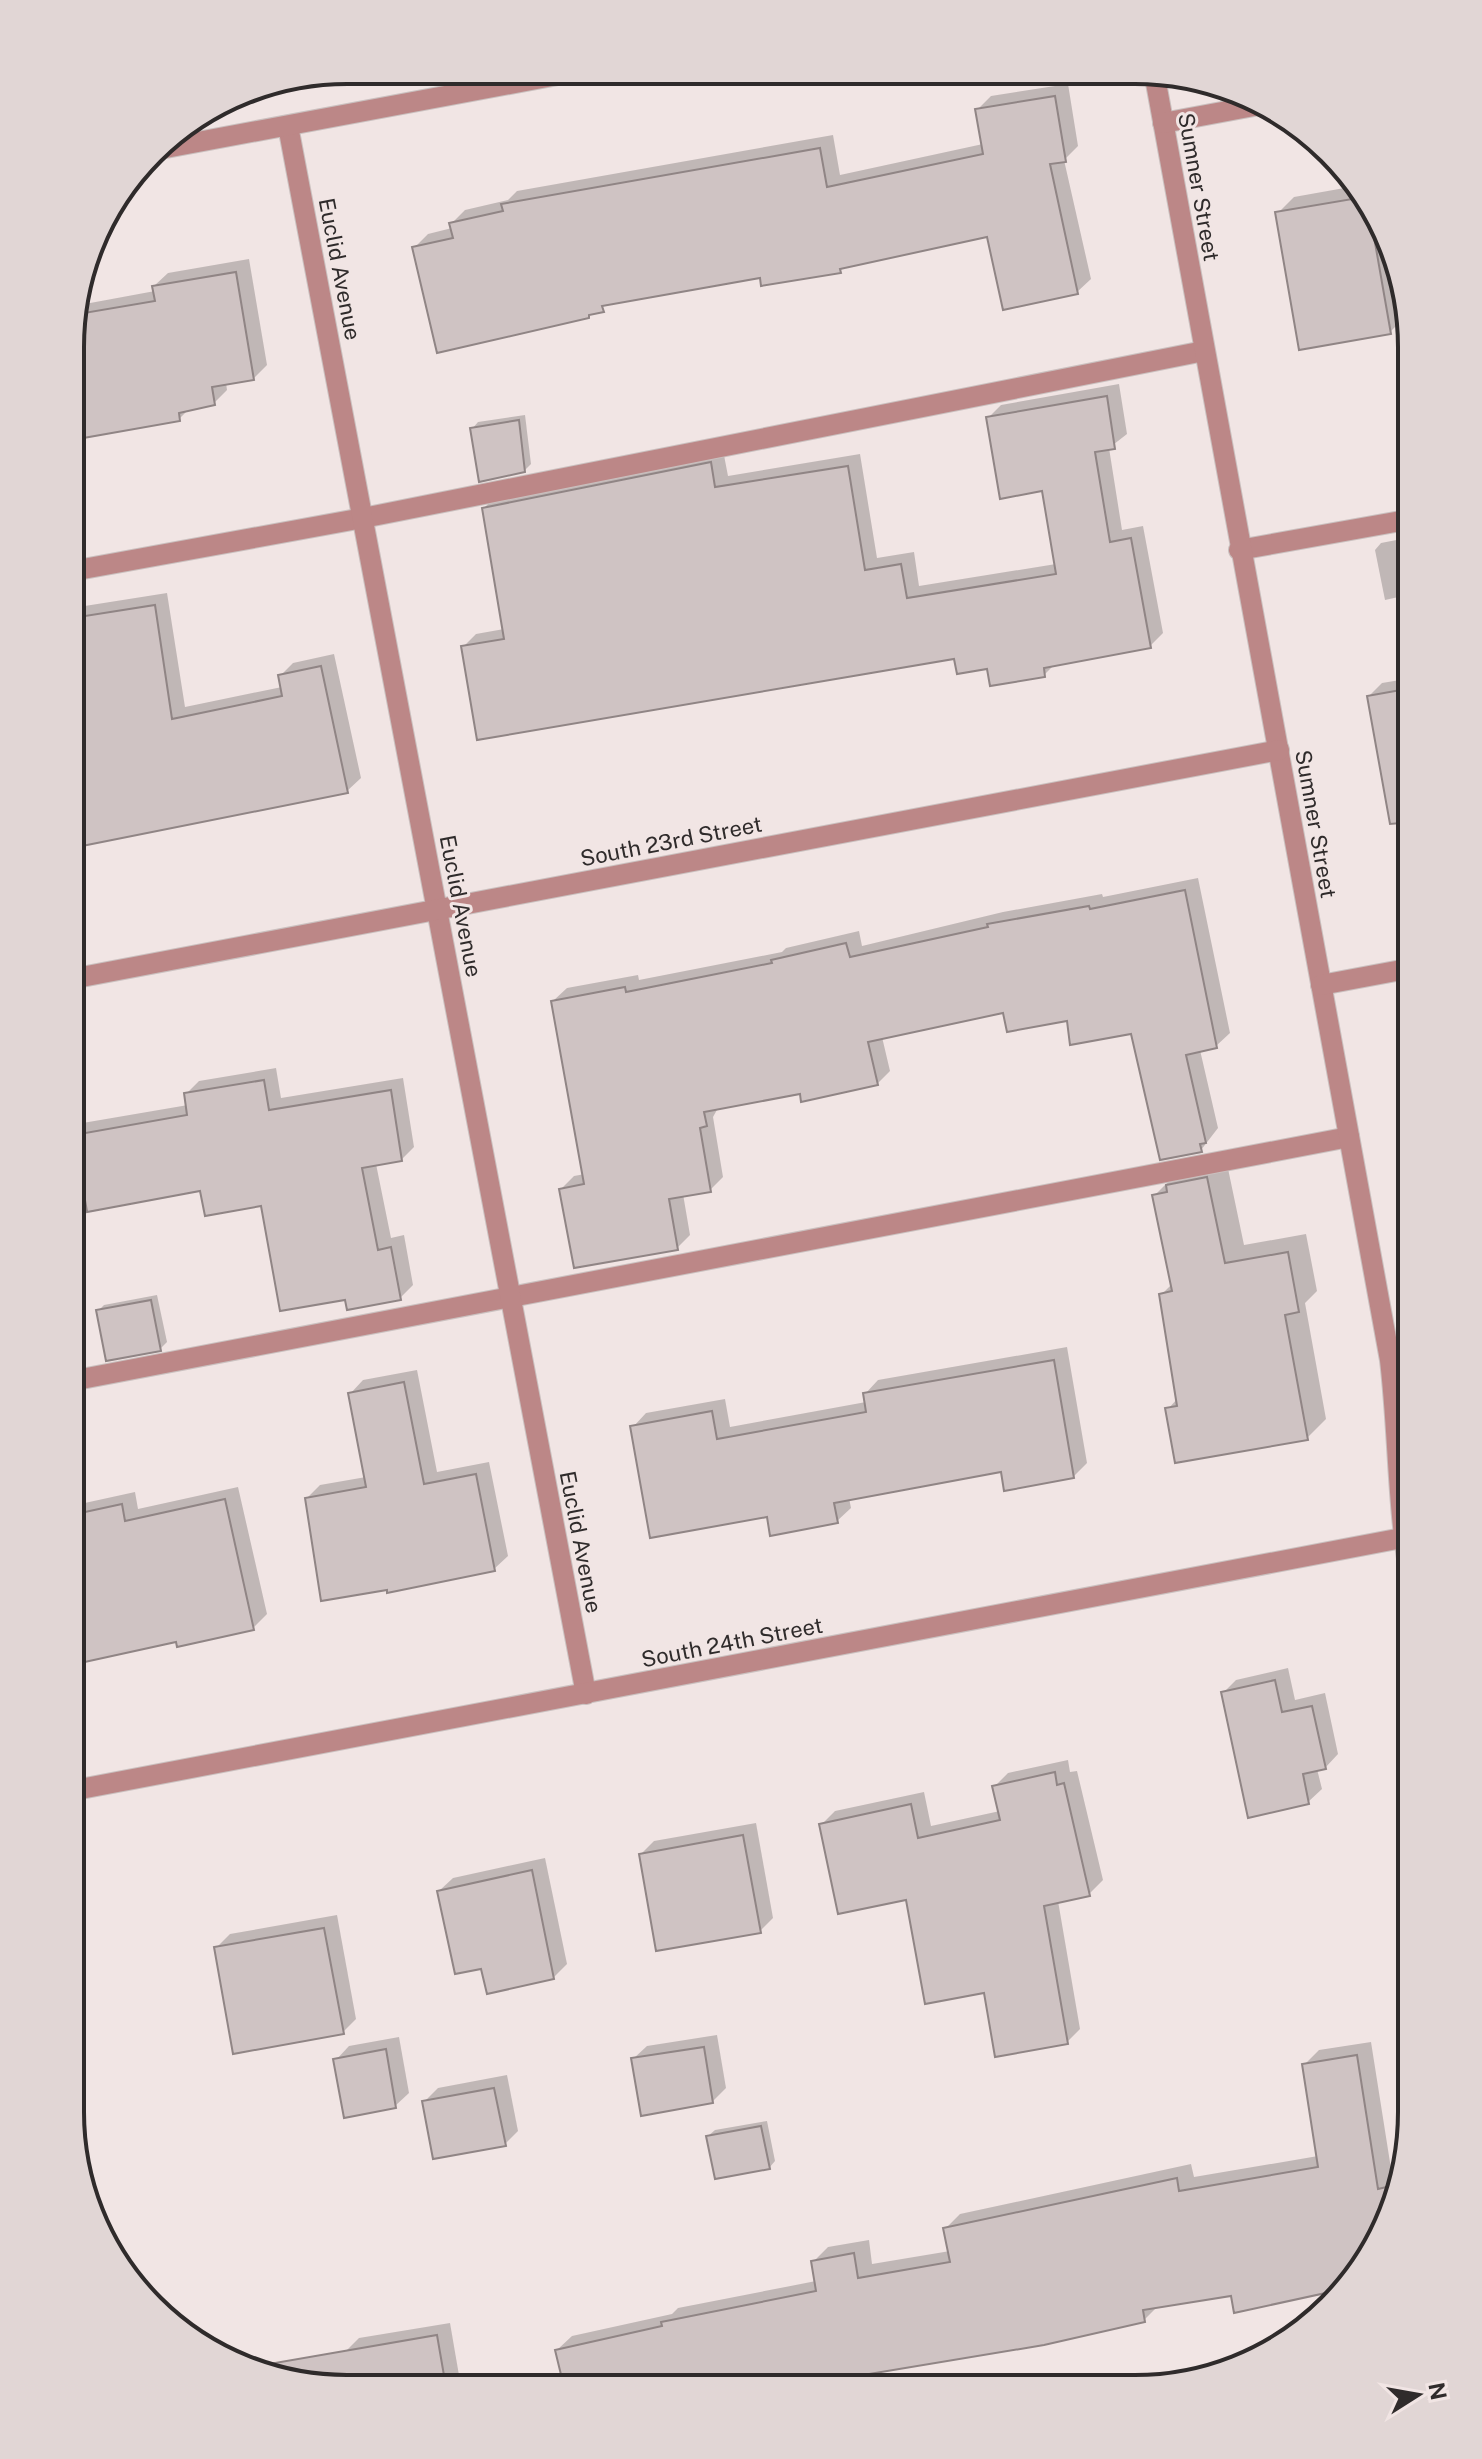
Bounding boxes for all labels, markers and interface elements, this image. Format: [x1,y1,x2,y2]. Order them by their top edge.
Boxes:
street label: Sumner Street [1173,111,1225,263]
street label: Euclid Avenue [313,196,367,342]
street label: Sumner Street [1290,748,1342,900]
street label: South 23rd Street [578,811,764,871]
street label: Euclid Avenue [434,833,488,979]
street label: Euclid Avenue [554,1469,608,1615]
street label: South 24th Street [639,1612,825,1672]
north arrow [1378,2355,1458,2435]
text: N [1423,2380,1452,2402]

